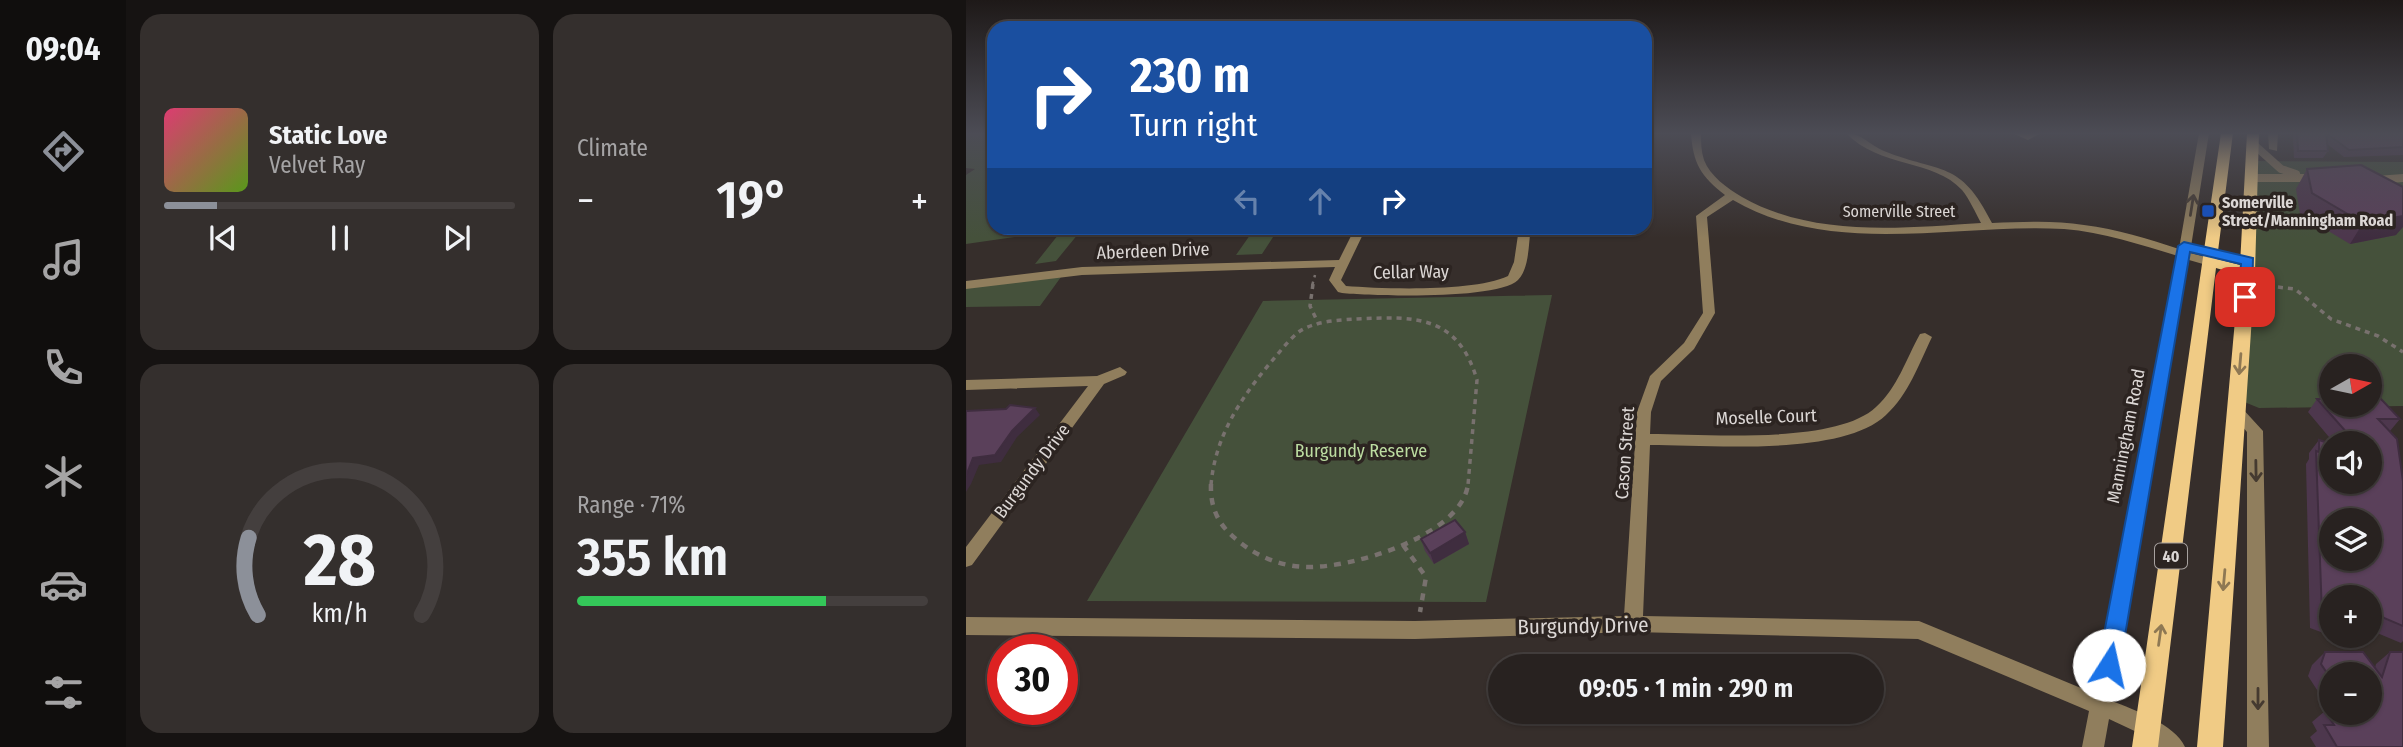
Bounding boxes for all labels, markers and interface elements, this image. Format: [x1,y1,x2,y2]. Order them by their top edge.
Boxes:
text: 09:04 [25,30,101,68]
text: 230 m [1130,46,1250,105]
icon: right [1015,49,1106,140]
text: Turn right [1130,106,1257,144]
text: Static Love [269,120,387,151]
icon: directions [39,127,88,176]
text: Climate [577,134,648,162]
text: Velvet Ray [269,151,365,179]
text: 19° [716,169,789,232]
text: − [577,178,594,224]
text: + [911,178,928,224]
icon: left [1228,182,1266,220]
icon: ahead [1301,182,1339,220]
icon: right [1374,182,1412,220]
place label: Somerville Street/Manningham Road [2222,193,2393,230]
one-way arrow [2186,194,2199,217]
street label: Somerville Street [1843,202,1956,221]
marker: Somerville Street/Manningham Road [2200,203,2216,219]
icon: previous [204,219,242,257]
icon: pause [321,219,359,257]
icon: next [438,219,476,257]
icon: music [39,235,88,284]
street label: Aberdeen Drive [1096,238,1210,264]
street label: Cellar Way [1373,260,1449,284]
pin [2215,267,2275,327]
icon: arrive [2226,278,2264,316]
icon: phone [39,343,88,392]
one-way arrow [2233,353,2246,375]
north arrow [2319,354,2382,416]
map controls [2319,354,2382,725]
street label: Manningham Road [2102,367,2150,505]
street label: Moselle Court [1715,404,1817,430]
street label: Cason Street [1611,406,1639,500]
street label: Burgundy Drive [989,419,1075,523]
button: sound [2319,431,2382,494]
park label: Burgundy Reserve [1295,440,1427,462]
icon: climate [39,452,88,501]
one-way arrow [2249,460,2263,483]
text: Range · 71% [577,491,685,519]
button: layers [2319,508,2382,571]
text: 28 [302,517,376,604]
text: 355 km [577,526,728,589]
road number: 40 [2155,544,2187,568]
icon: car [39,560,88,609]
one-way arrow [2217,568,2230,591]
button: + [2319,585,2382,648]
text: km/h [312,598,367,628]
street label: Burgundy Drive [1517,612,1649,640]
one-way arrow [2154,624,2167,647]
position arrow [2072,628,2146,702]
speed limit sign: 30 [987,634,1078,725]
button: − [2319,662,2382,725]
icon: filters [39,668,88,717]
text: 09:05 · 1 min · 290 m [1579,673,1793,704]
one-way arrow [2251,687,2265,710]

